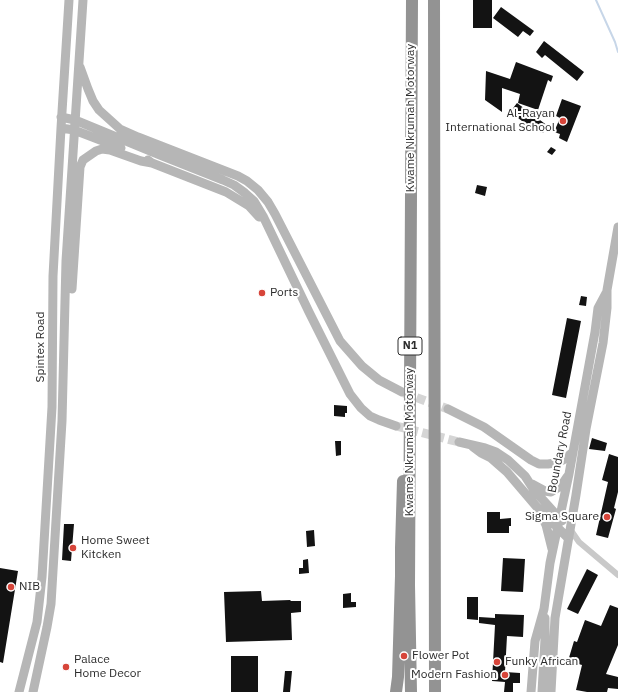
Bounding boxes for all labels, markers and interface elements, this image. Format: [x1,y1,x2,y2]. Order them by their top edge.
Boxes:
street label: Kwame Nkrumah Motorway [404,44,418,192]
place label: Al-Rayan International School [445,107,555,135]
marker: Al-Rayan International School [558,116,568,126]
place label: Ports [270,286,298,300]
marker: Ports [257,288,267,298]
street label: Spintex Road [34,312,48,382]
road number: N1 [398,337,422,355]
street label: Kwame Nkrumah Motorway [403,368,417,516]
street label: Boundary Road [545,410,575,494]
place label: Sigma Square [525,510,599,524]
marker: Sigma Square [602,512,612,522]
place label: Home Sweet Kitcken [81,534,150,562]
marker: Home Sweet Kitcken [68,543,78,553]
place label: NIB [19,580,40,594]
marker: NIB [6,582,16,592]
place label: Flower Pot [412,649,470,663]
marker: Flower Pot [399,651,409,661]
place label: Palace Home Decor [74,653,141,681]
place label: Funky African [505,655,578,669]
marker: Funky African [492,657,502,667]
marker: Palace Home Decor [61,662,71,672]
place label: Modern Fashion [411,668,497,682]
marker: Modern Fashion [500,670,510,680]

